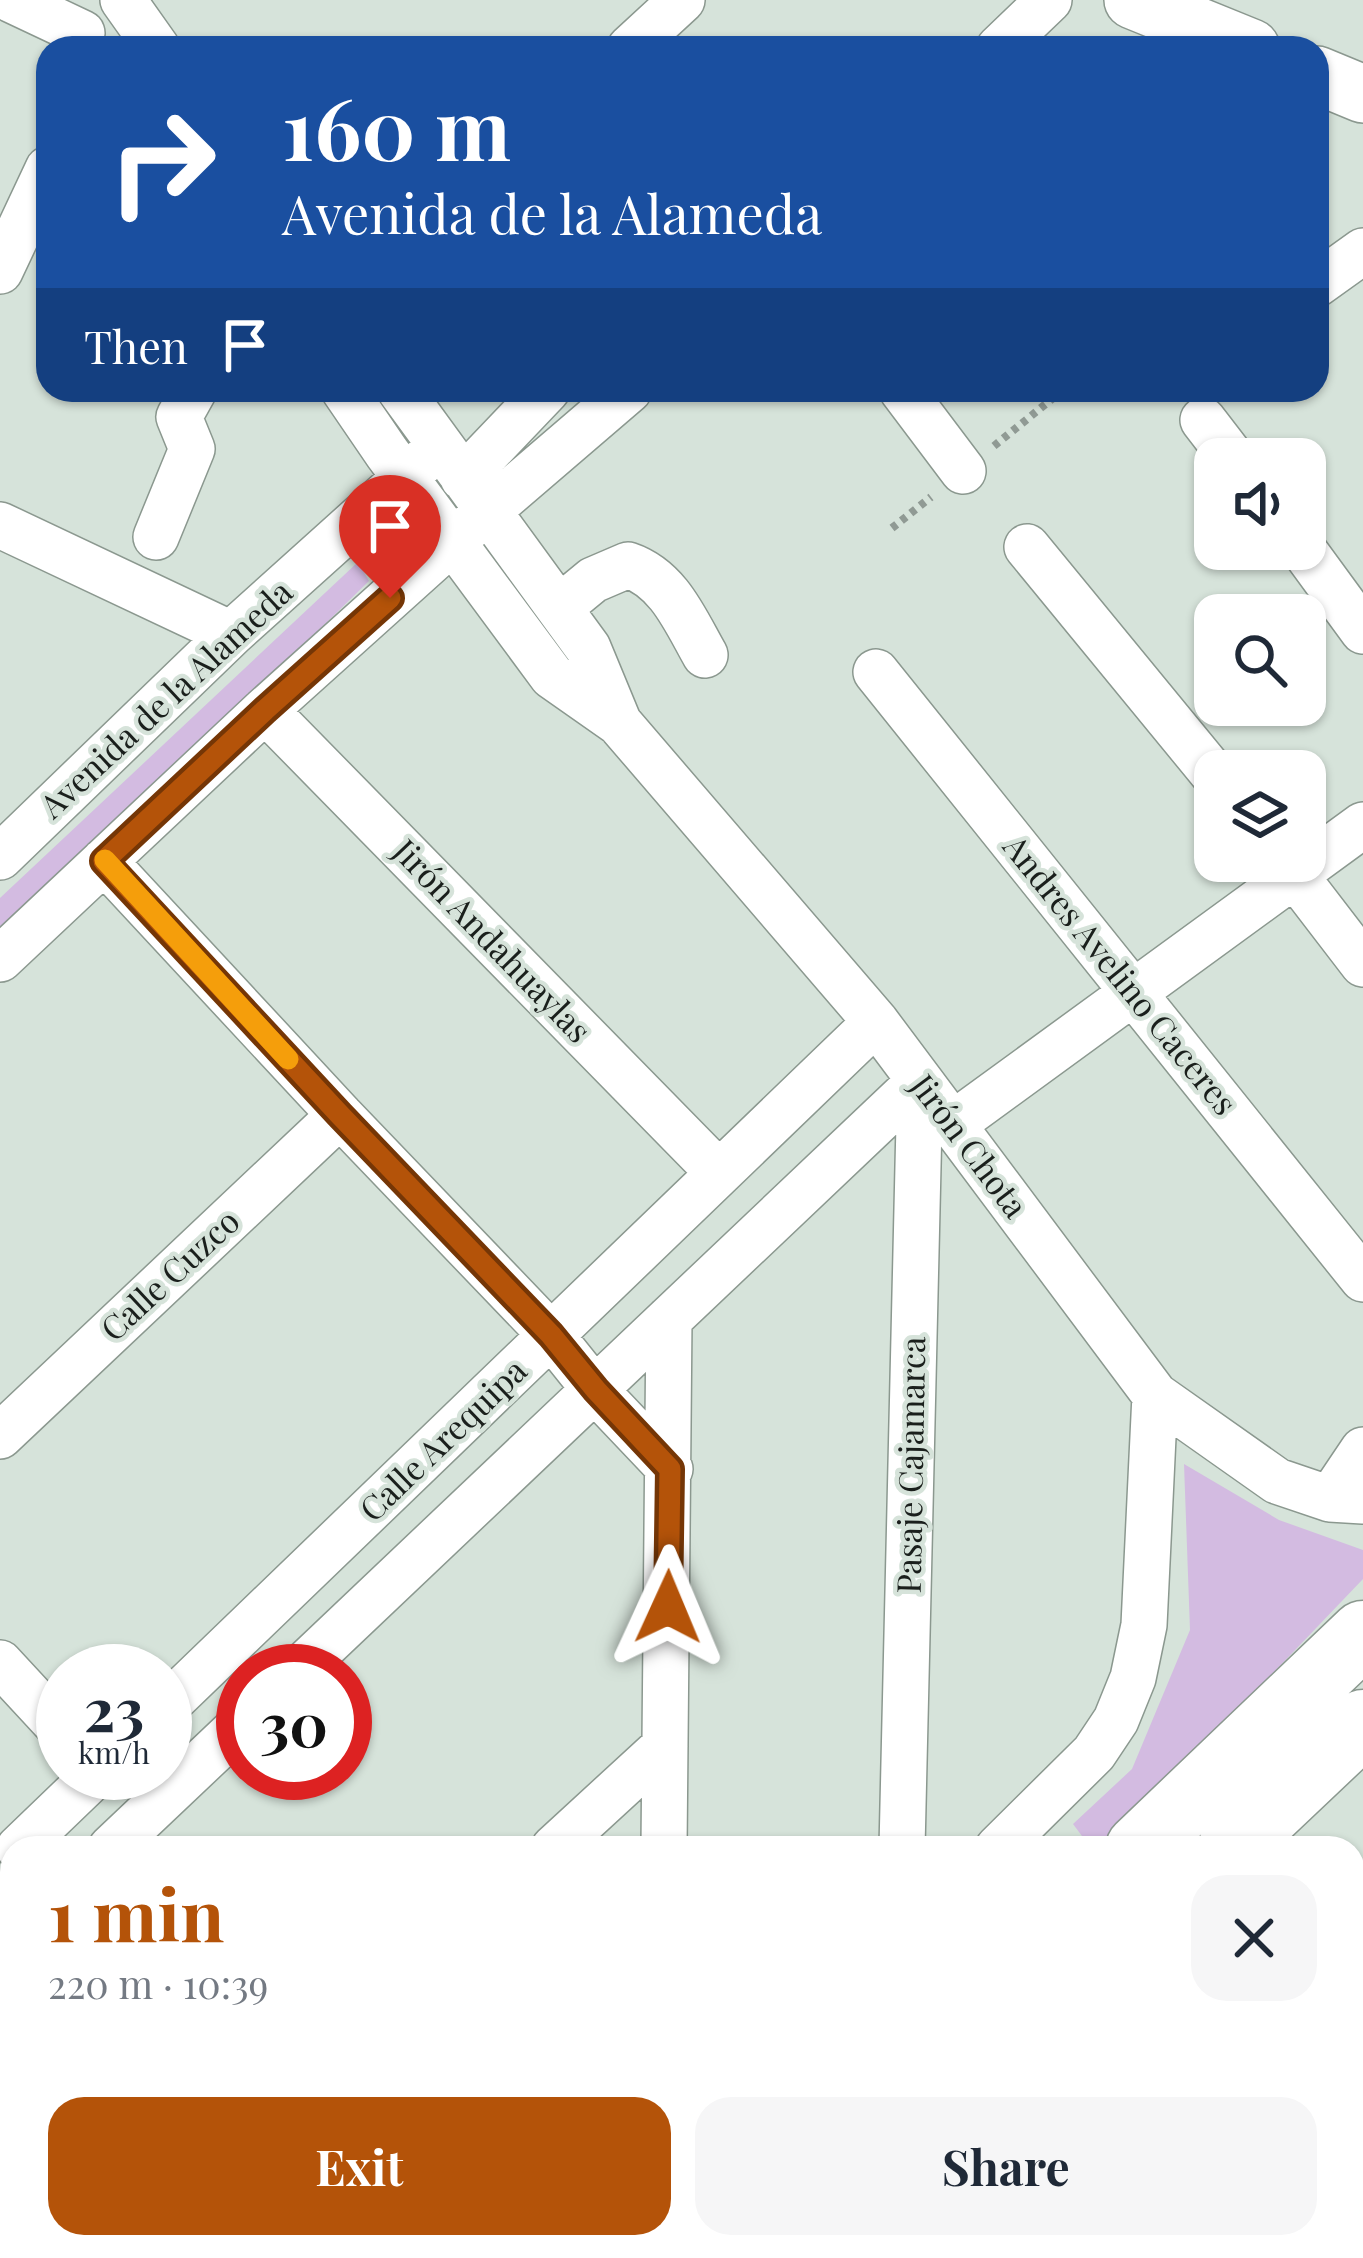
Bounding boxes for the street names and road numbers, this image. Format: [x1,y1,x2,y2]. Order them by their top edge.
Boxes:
street label: Avenida de la Alameda [28,569,301,827]
street label: Andres Avelino Caceres [994,824,1248,1123]
street label: Jirón Andahuaylas [384,828,602,1051]
street label: Jirón Chota [902,1063,1039,1226]
street label: Calle Cuzco [90,1198,247,1349]
street label: Pasaje Cajamarca [885,1336,933,1594]
street label: Calle Arequipa [349,1347,535,1529]

